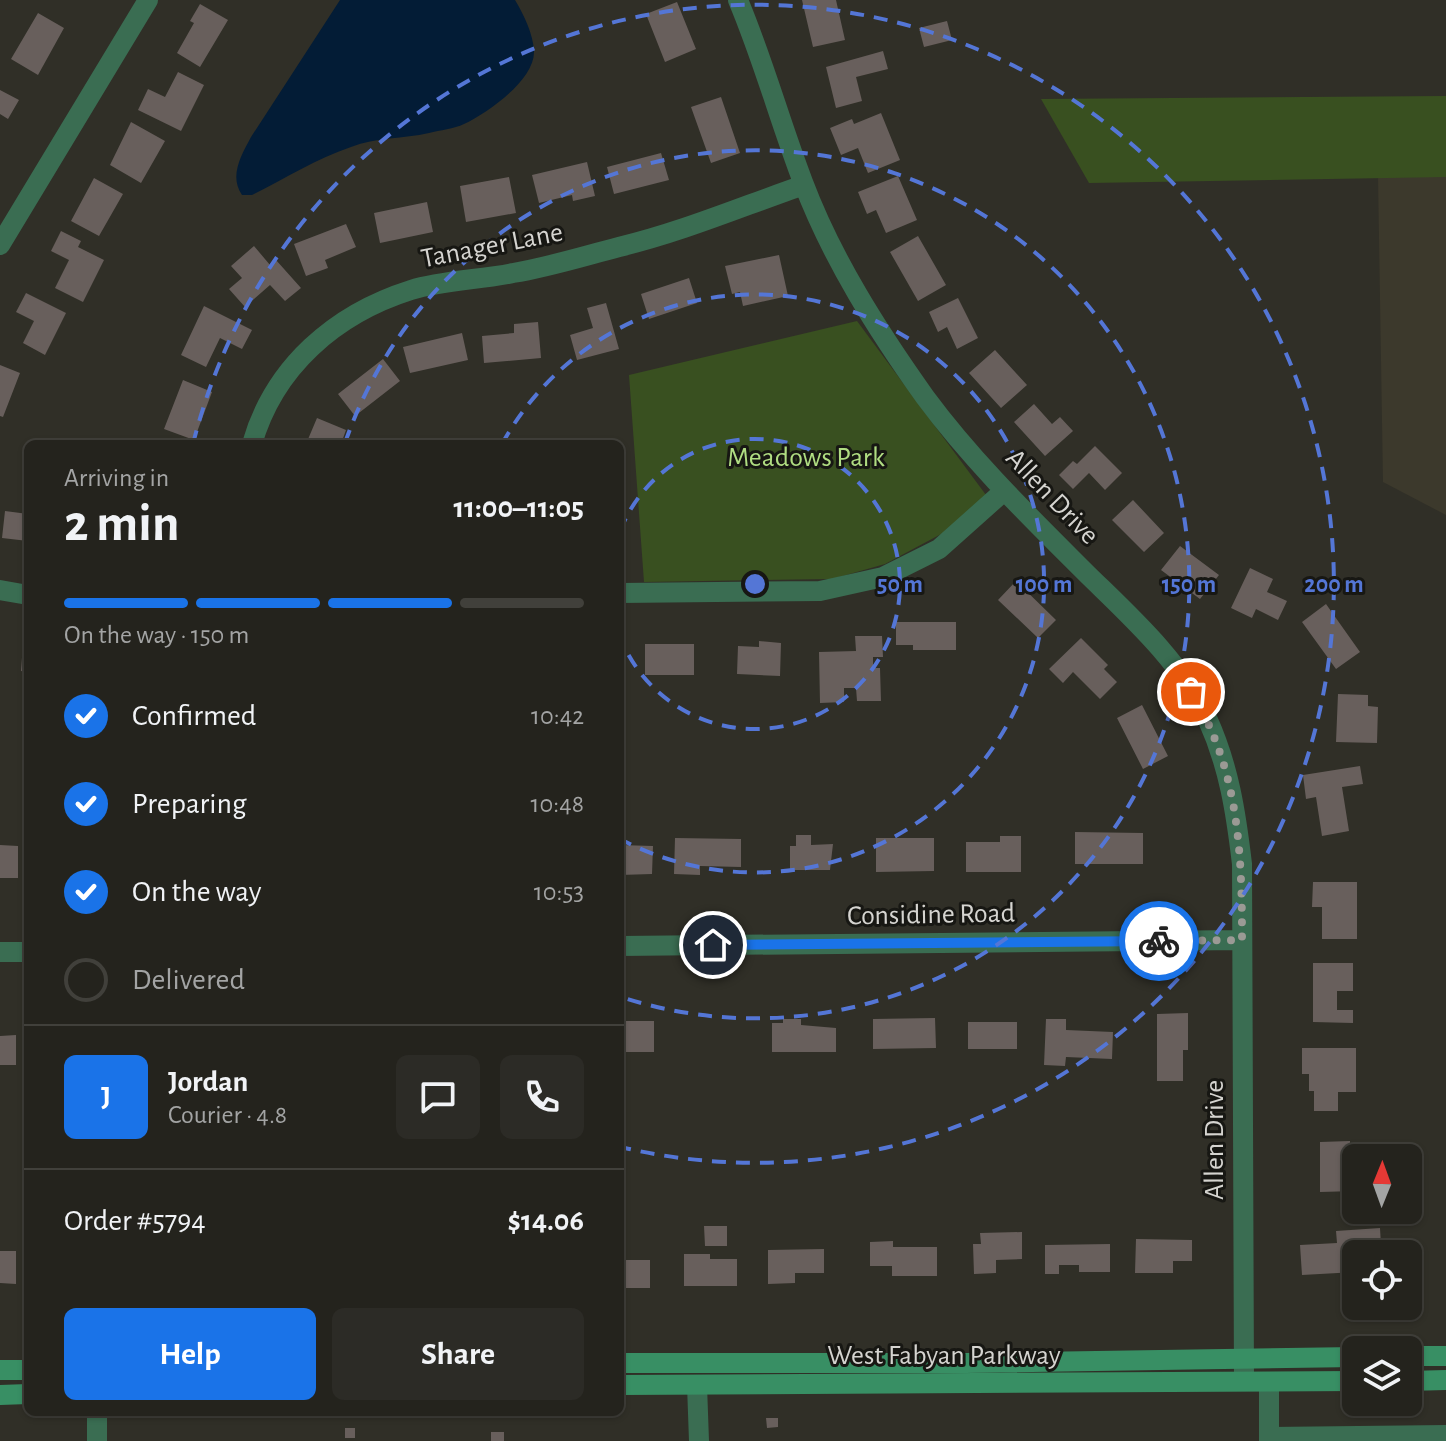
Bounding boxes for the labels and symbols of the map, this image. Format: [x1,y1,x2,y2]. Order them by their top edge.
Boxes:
street label: Tanager Lane [419,219,565,273]
park label: Meadows Park [727,444,885,472]
street label: Allen Drive [1000,444,1104,550]
centre of rings [741,570,769,598]
text: 50 m [877,573,923,597]
text: 100 m [1016,573,1072,597]
text: 150 m [1162,573,1216,597]
text: 200 m [1304,573,1364,597]
pin [1157,658,1225,726]
street label: Considine Road [847,900,1015,930]
courier [1119,901,1199,981]
pin [679,911,747,979]
street label: Allen Drive [1201,1080,1229,1200]
north arrow [1342,1144,1422,1224]
street label: West Fabyan Parkway [827,1342,1061,1370]

